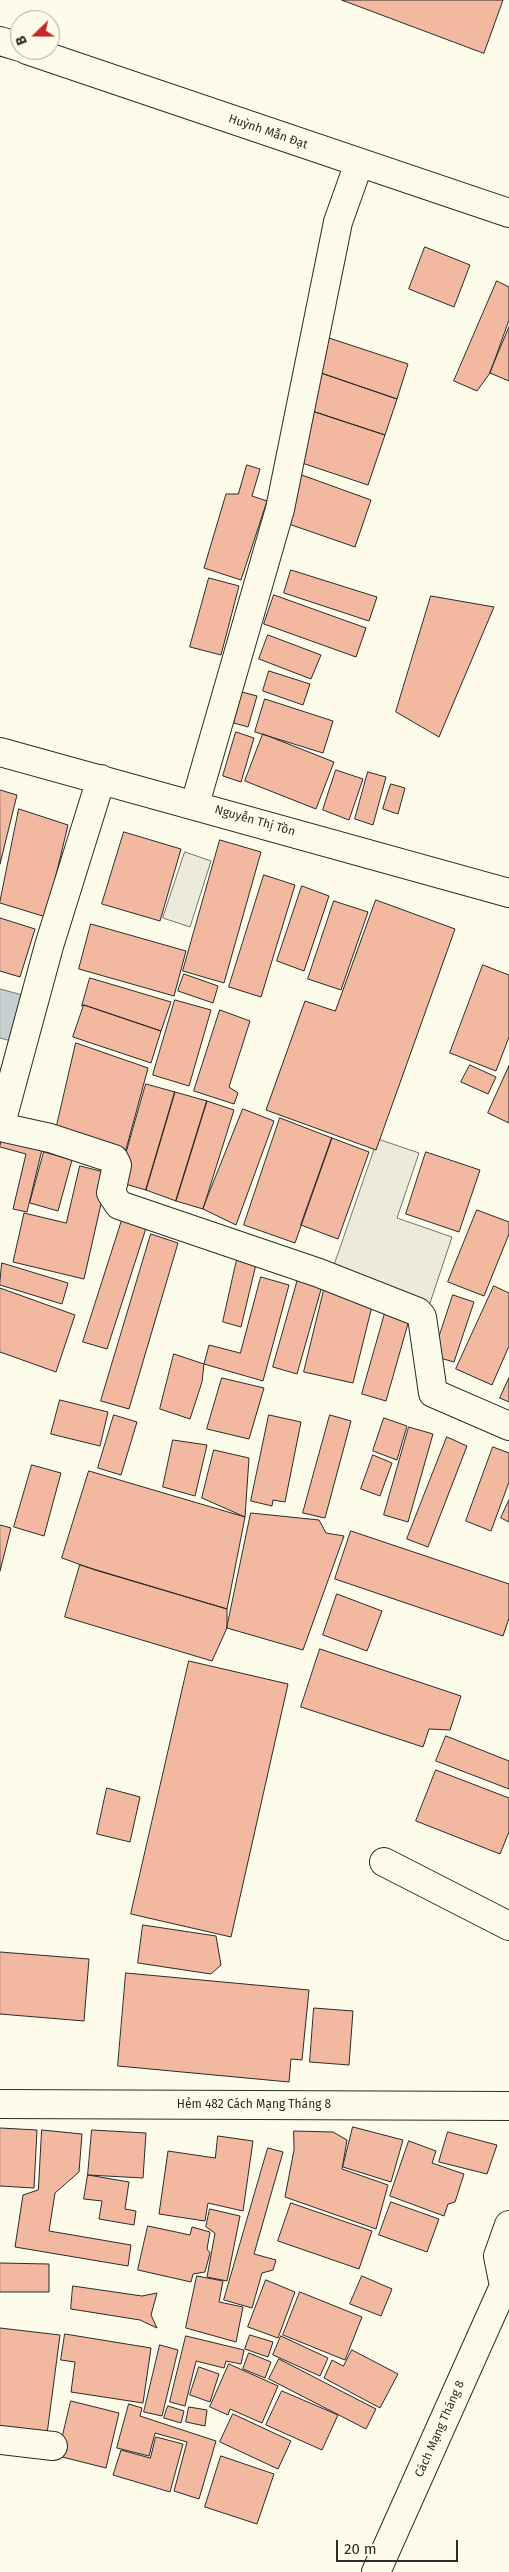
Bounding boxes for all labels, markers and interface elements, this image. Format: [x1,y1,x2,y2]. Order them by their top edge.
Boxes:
north arrow [10,10,60,60]
text: B [12,33,31,48]
street label: Huỳnh Mẫn Đạt [226,112,310,152]
street label: Nguyễn Thị Tồn [213,803,297,839]
street label: Hẻm 482 Cách Mạng Tháng 8 [177,2098,331,2112]
street label: Cách Mạng Tháng 8 [412,2378,468,2480]
scale bar [339,2530,462,2562]
text: 20 m [344,2540,377,2558]

